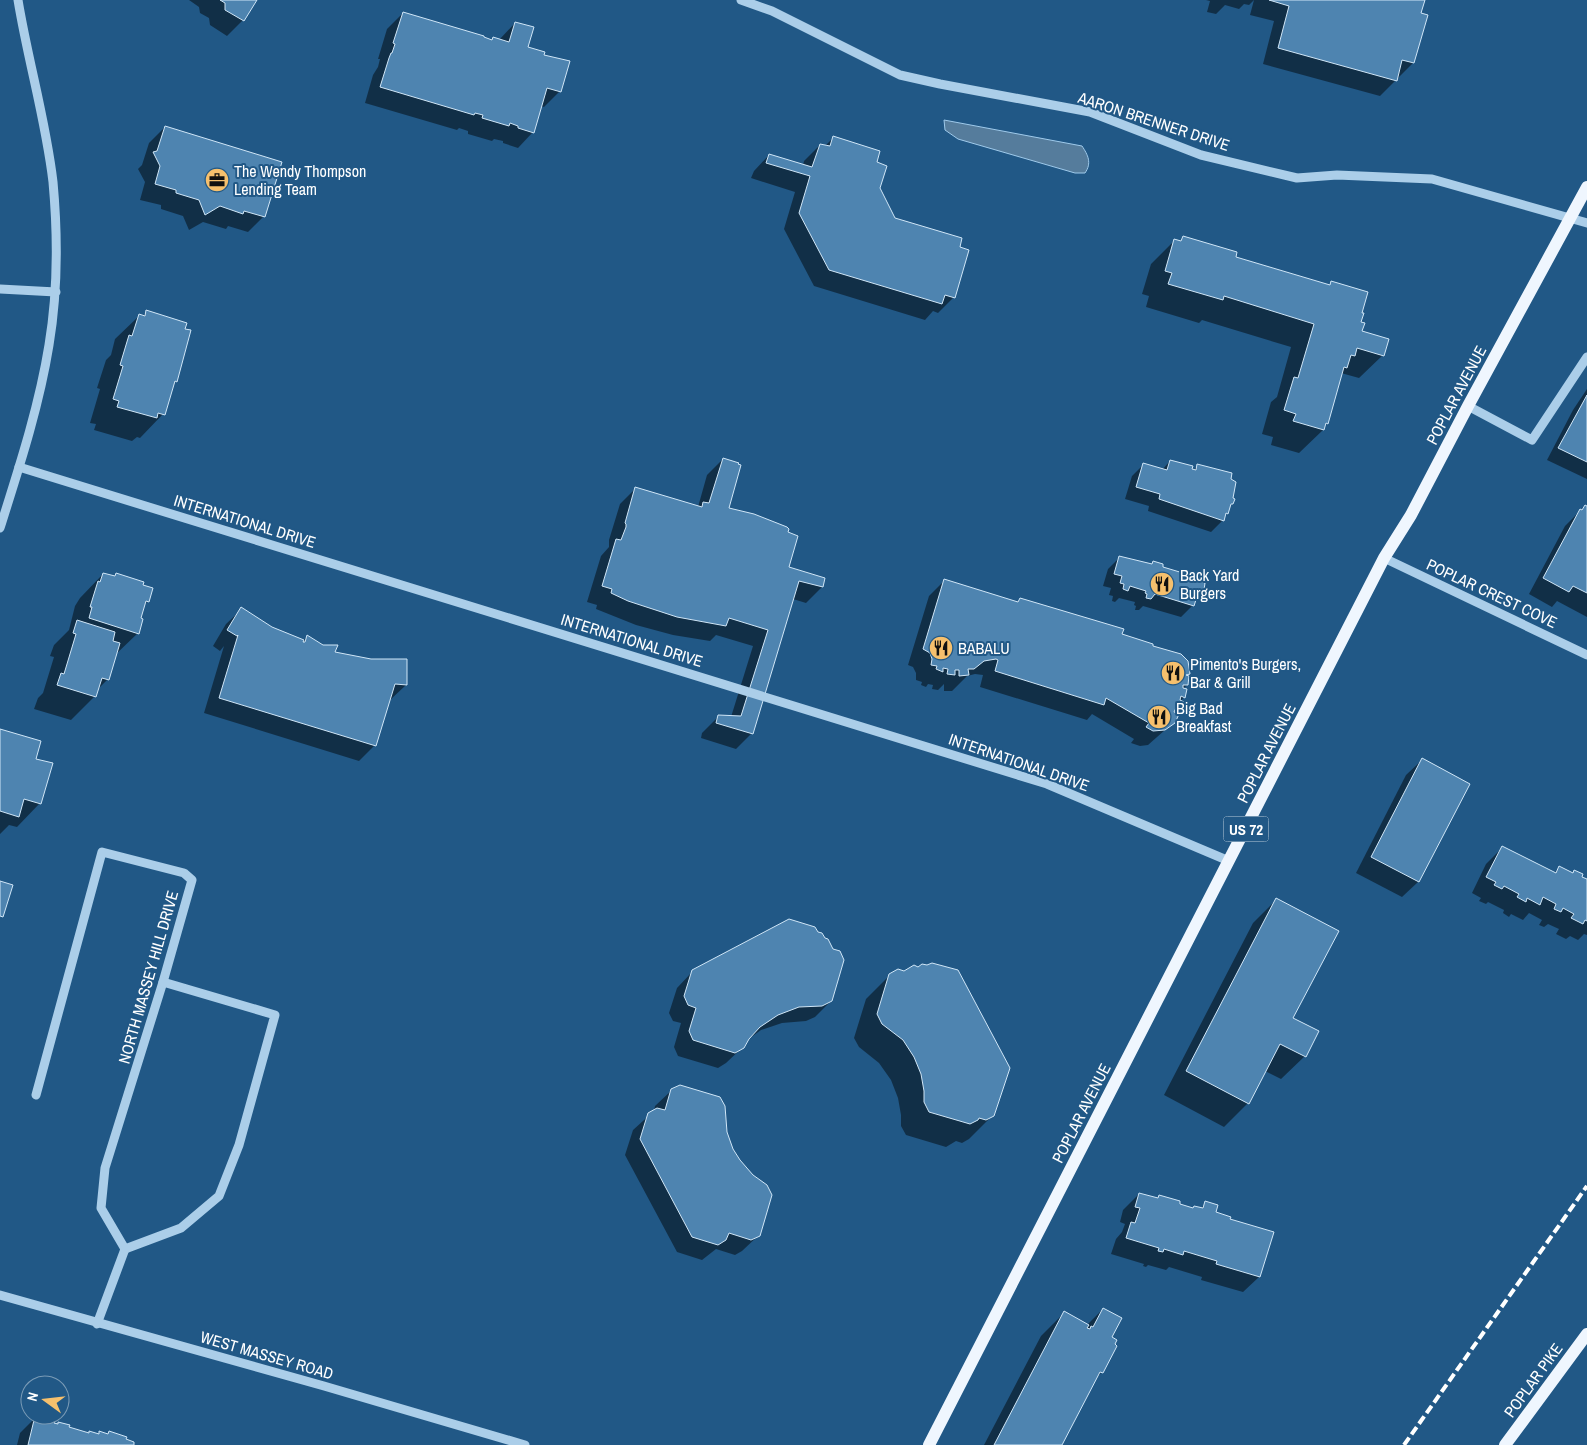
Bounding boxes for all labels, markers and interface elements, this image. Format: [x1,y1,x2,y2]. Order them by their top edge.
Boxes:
street label: AARON BRENNER DRIVE [1074,86,1233,156]
place label: The Wendy Thompson Lending Team [234,160,366,200]
office icon: The Wendy Thompson Lending Team [204,167,230,193]
street label: POPLAR AVENUE [1421,342,1491,448]
street label: INTERNATIONAL DRIVE [171,489,319,553]
street label: POPLAR CREST COVE [1423,553,1561,633]
place label: Back Yard Burgers [1180,564,1239,604]
restaurant icon: Back Yard Burgers [1149,571,1175,597]
street label: INTERNATIONAL DRIVE [558,608,706,672]
restaurant icon: BABALU [928,635,954,661]
place label: BABALU [958,637,1010,659]
place label: Pimento's Burgers, Bar & Grill [1190,653,1301,693]
restaurant icon: Pimento's Burgers, Bar & Grill [1160,660,1186,686]
place label: Big Bad Breakfast [1176,697,1232,737]
street label: POPLAR AVENUE [1231,699,1301,807]
restaurant icon: Big Bad Breakfast [1146,704,1172,730]
street label: INTERNATIONAL DRIVE [946,728,1092,796]
road number: US 72 [1224,816,1268,842]
street label: NORTH MASSEY HILL DRIVE [113,888,183,1066]
street label: POPLAR AVENUE [1046,1059,1116,1167]
street label: WEST MASSEY ROAD [198,1325,336,1385]
street label: POPLAR PIKE [1499,1338,1567,1422]
north arrow [20,1375,70,1425]
text: N [23,1390,42,1403]

